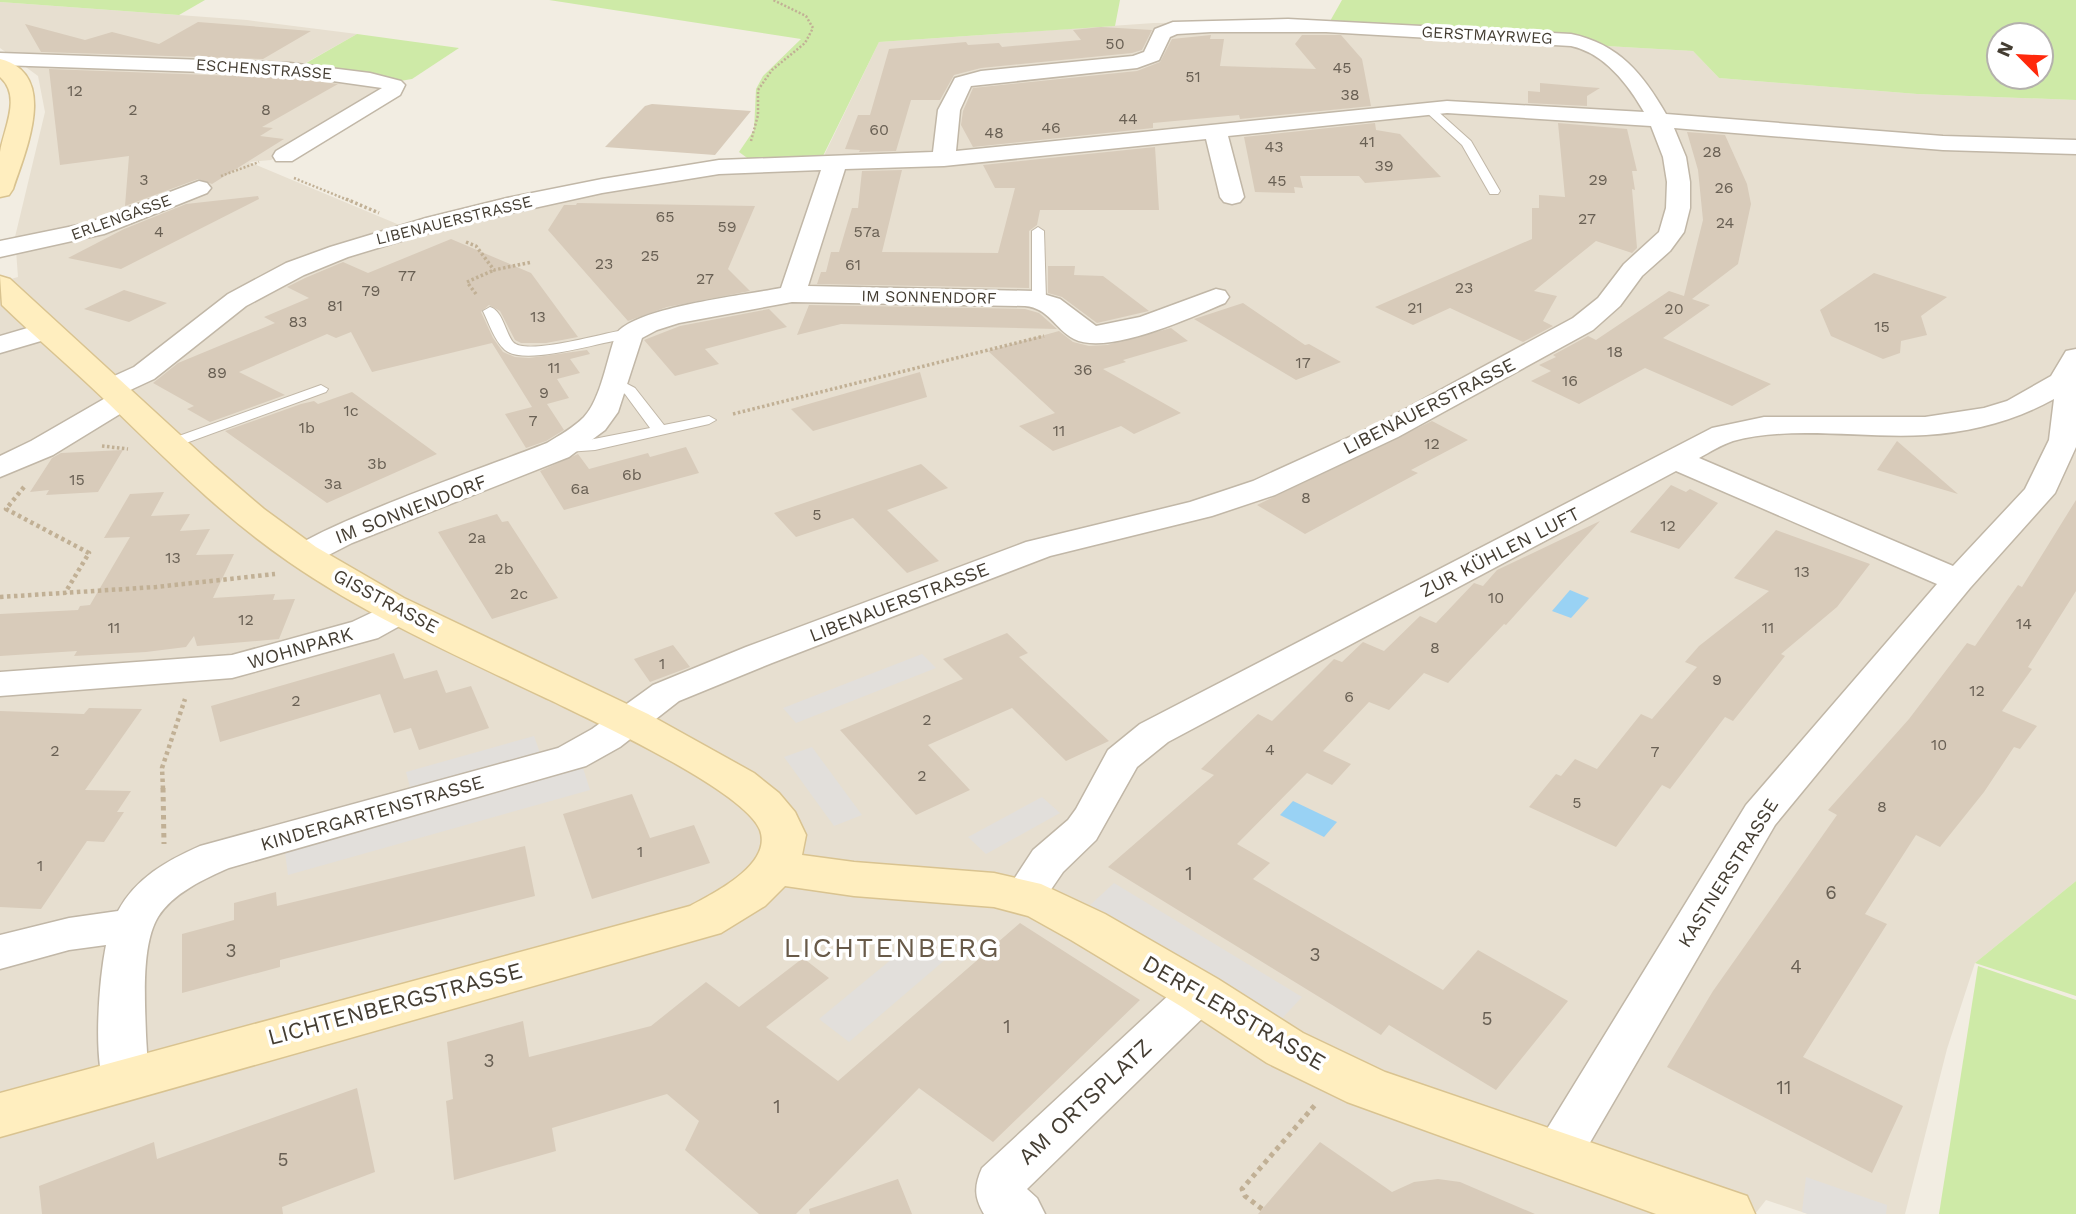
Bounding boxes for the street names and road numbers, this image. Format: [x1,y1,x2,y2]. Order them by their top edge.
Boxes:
street label: GERSTMAYRWEG [1421,22,1553,48]
street label: ESCHENSTRASSE [195,55,333,83]
street label: ERLENGASSE [68,190,174,244]
street label: LIBENAUERSTRASSE [374,191,534,249]
street label: IM SONNENDORF [861,286,997,308]
street label: LIBENAUERSTRASSE [1339,353,1519,459]
street label: IM SONNENDORF [332,469,490,549]
street label: ZUR KÜHLEN LUFT [1416,502,1584,602]
street label: LIBENAUERSTRASSE [806,557,992,647]
street label: GISSTRASSE [329,564,443,638]
street label: WOHNPARK [245,622,355,674]
street label: KINDERGARTENSTRASSE [258,770,486,856]
street label: KASTNERSTRASSE [1673,794,1783,952]
street label: DERFLERSTRASSE [1138,950,1330,1076]
street label: LICHTENBERGSTRASSE [265,957,525,1051]
street label: AM ORTSPLATZ [1013,1033,1157,1171]

